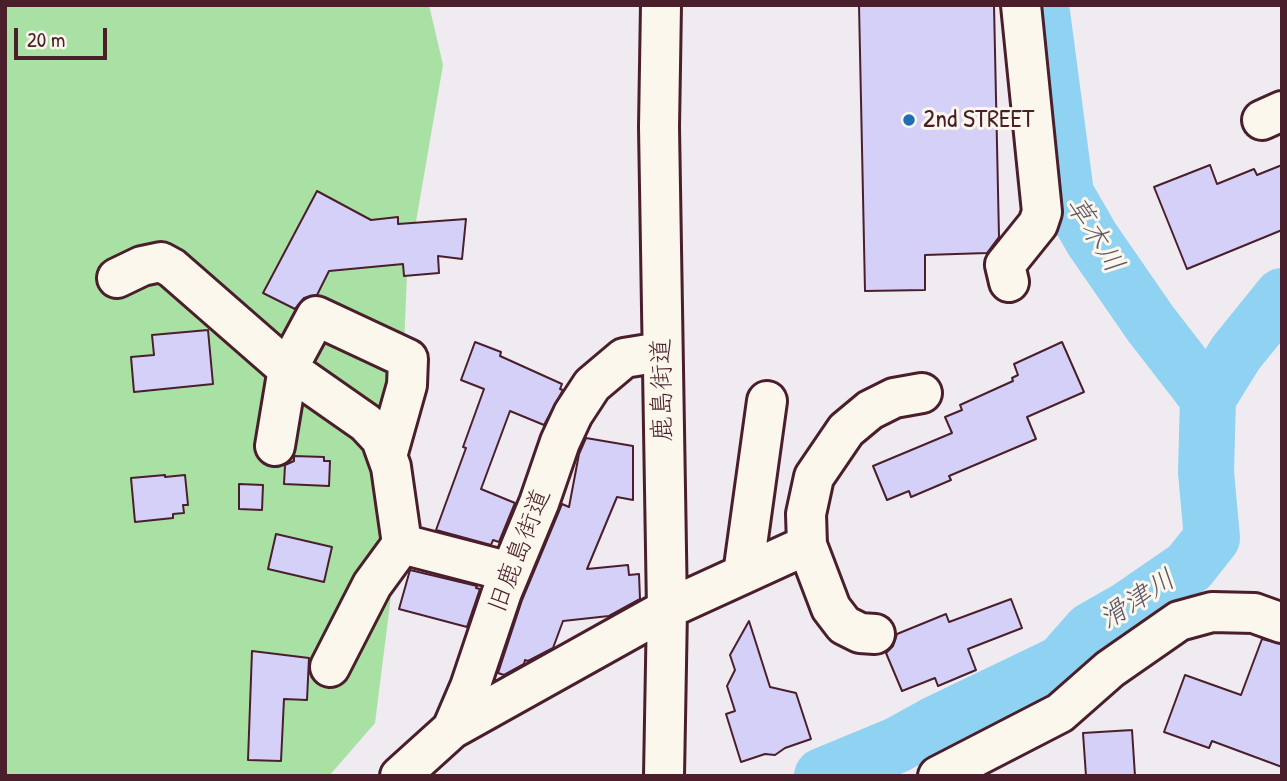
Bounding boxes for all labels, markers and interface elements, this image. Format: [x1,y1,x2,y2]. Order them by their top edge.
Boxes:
scale bar [18,14,110,58]
text: 20 m [27,25,65,54]
place label: 2nd STREET [923,104,1034,136]
marker: 2nd STREET [901,112,917,128]
water label: 草木川 [1057,190,1131,280]
street label: 鹿島街道 [646,338,680,442]
street label: 旧鹿島街道 [482,485,558,617]
water label: 滑津川 [1094,563,1182,637]

